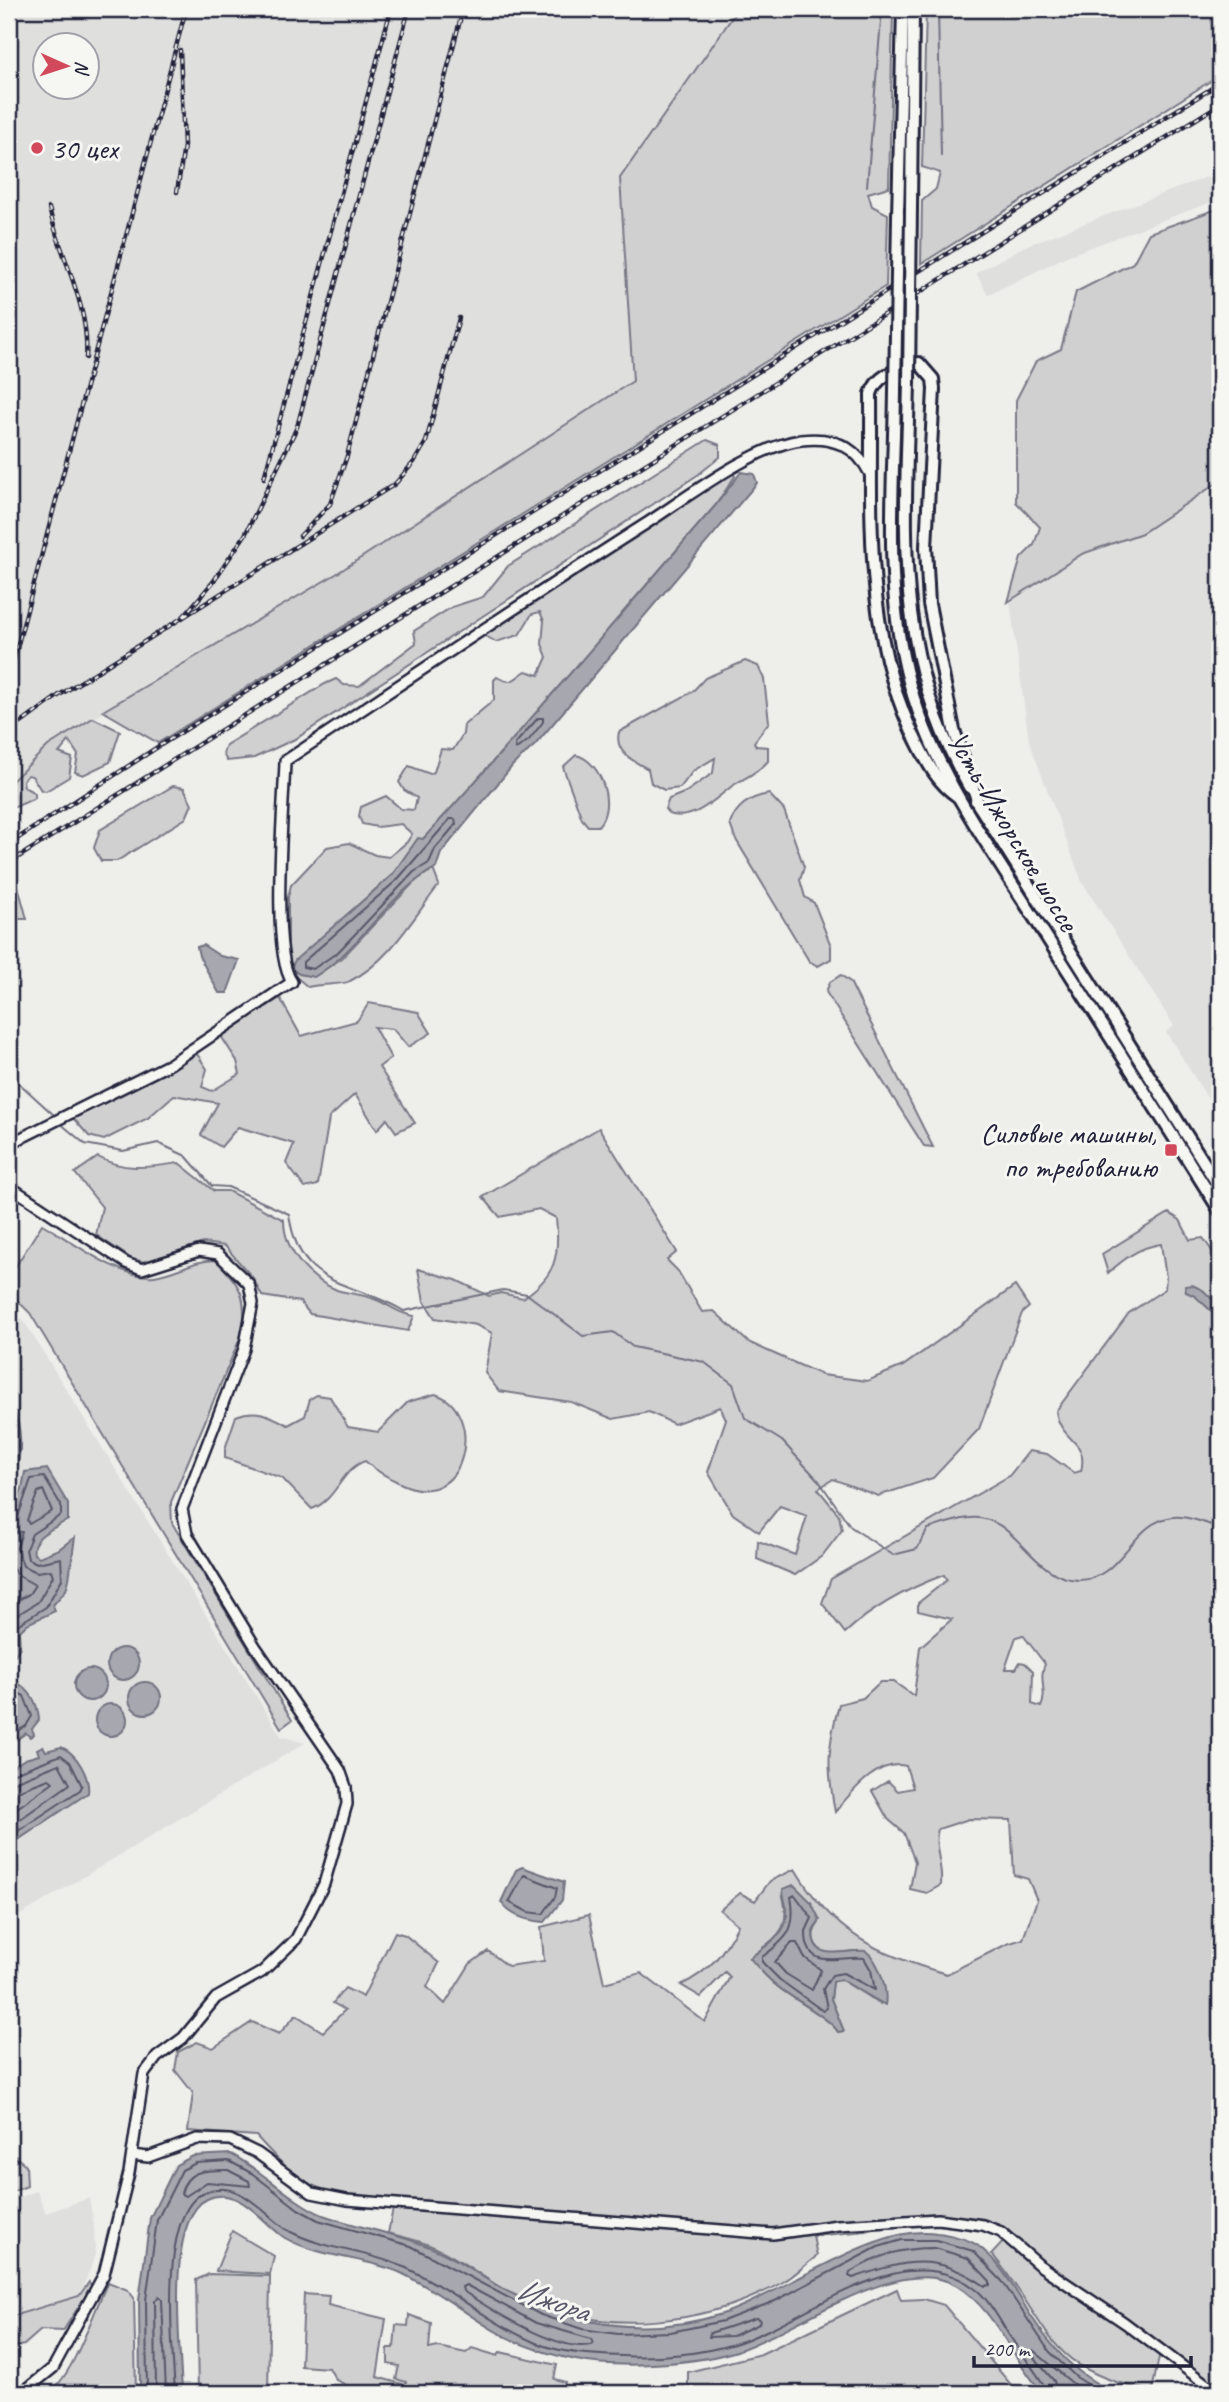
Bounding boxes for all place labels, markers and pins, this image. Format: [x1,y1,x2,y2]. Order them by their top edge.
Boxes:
place label: 30 цех [51,129,120,167]
marker: 30 цех [29,140,45,156]
place label: Силовые машины, по требованию [980,1114,1159,1186]
marker: Силовые машины, по требованию [1163,1142,1179,1158]

